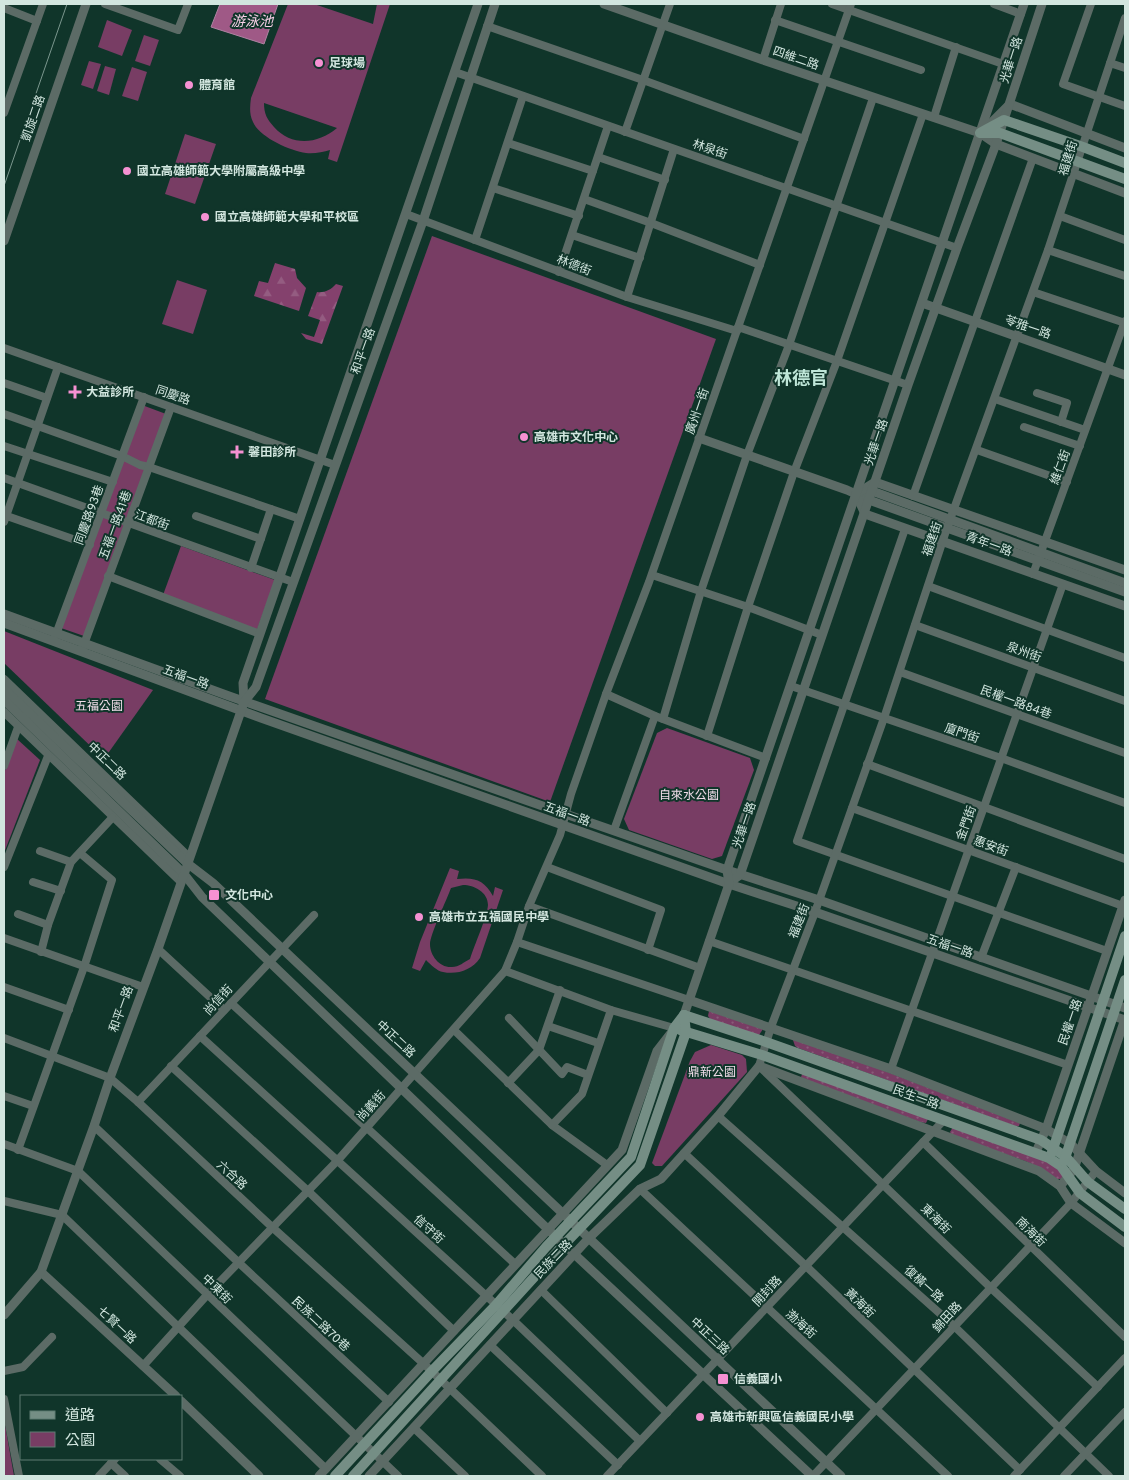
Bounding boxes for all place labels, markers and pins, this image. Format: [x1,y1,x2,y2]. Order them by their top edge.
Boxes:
place label: 足球場 [329,56,365,72]
marker: 足球場 [313,57,325,69]
place label: 體育館 [199,78,235,94]
marker: 體育館 [183,79,195,91]
place label: 國立高雄師範大學附屬高級中學 [137,164,305,180]
marker: 國立高雄師範大學附屬高級中學 [121,165,133,177]
place label: 國立高雄師範大學和平校區 [215,210,359,226]
marker: 國立高雄師範大學和平校區 [199,211,211,223]
marker: 大益診所 [68,385,82,399]
place label: 大益診所 [86,385,134,401]
place label: 高雄市文化中心 [534,430,618,446]
marker: 高雄市文化中心 [518,431,530,443]
marker: 馨田診所 [230,445,244,459]
place label: 馨田診所 [248,445,296,461]
marker: 文化中心 [207,888,221,902]
place label: 文化中心 [225,888,273,904]
place label: 高雄市立五福國民中學 [429,910,549,926]
marker: 高雄市立五福國民中學 [413,911,425,923]
marker: 信義國小 [716,1372,730,1386]
place label: 信義國小 [734,1372,782,1388]
place label: 高雄市新興區信義國民小學 [710,1410,854,1426]
marker: 高雄市新興區信義國民小學 [694,1411,706,1423]

